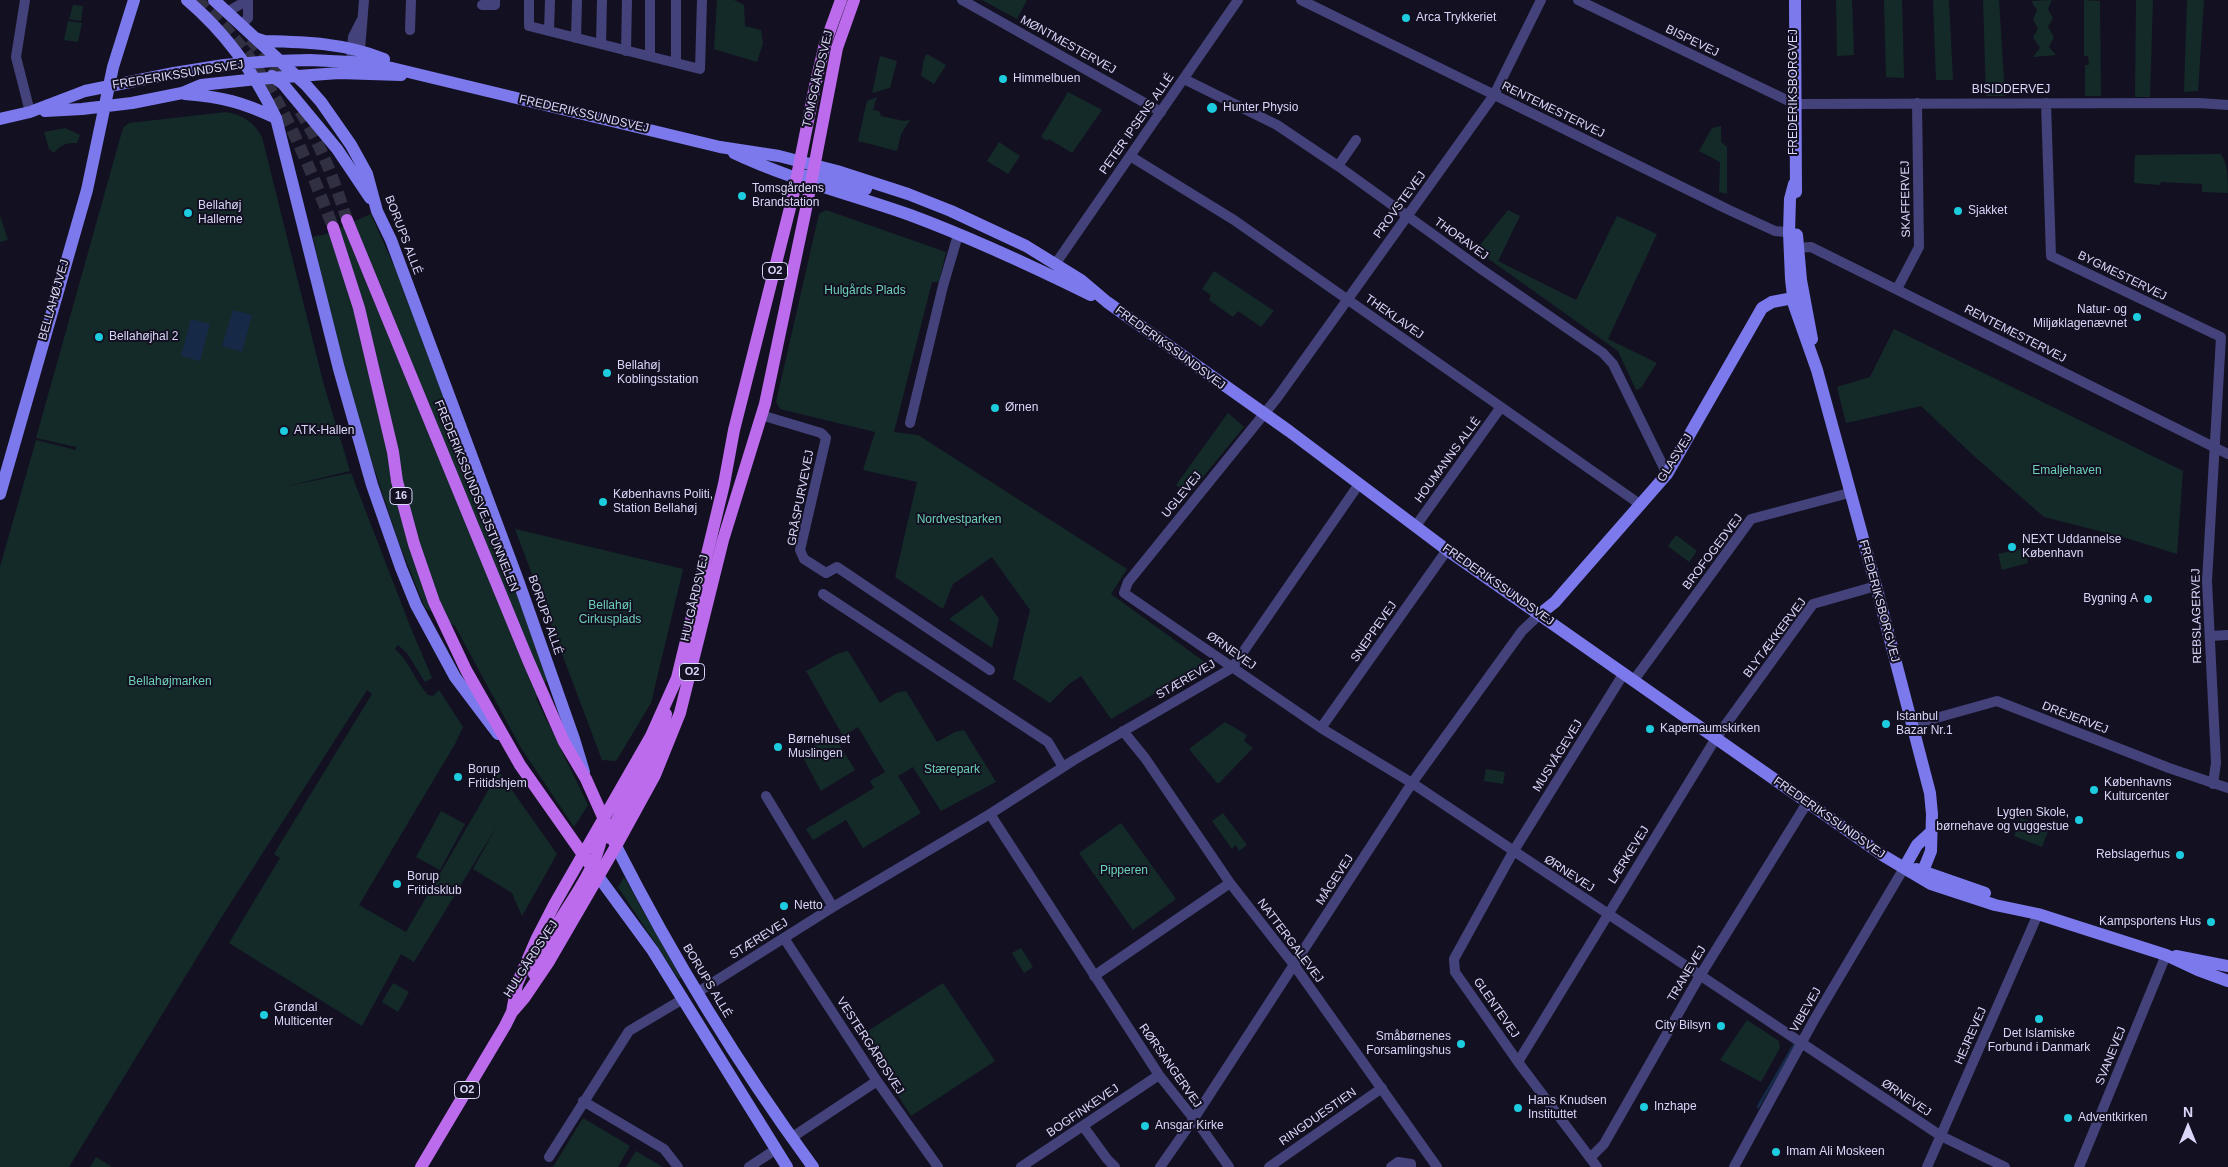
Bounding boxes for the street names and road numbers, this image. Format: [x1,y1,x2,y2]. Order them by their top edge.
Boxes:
street label: MØNTMESTERVEJ [1018,13,1118,77]
street label: BISPEVEJ [1663,22,1721,60]
street label: TOMSGÅRDSVEJ [800,29,836,129]
street label: FREDERIKSBORGVEJ [1787,29,1801,155]
street label: FREDERIKSSUNDSVEJ [111,58,245,92]
street label: PETER IPSENS ALLÉ [1097,71,1177,177]
street label: RENTEMESTERVEJ [1499,79,1607,141]
street label: BISIDDERVEJ [1972,83,2050,97]
street label: FREDERIKSSUNDSVEJ [518,92,650,136]
street label: SKAFFERVEJ [1898,160,1914,238]
street label: PROVSTEVEJ [1371,169,1429,241]
street label: BORUPS ALLÉ [381,194,425,276]
street label: THORAVEJ [1431,215,1491,263]
street label: BYGMESTERVEJ [2075,248,2169,304]
street label: BELLAHØJVEJ [36,258,72,342]
road number: O2 [762,262,788,280]
street label: THEKLAVEJ [1362,292,1426,342]
street label: RENTEMESTERVEJ [1962,302,2068,366]
street label: FREDERIKSSUNDSVEJ [1112,303,1228,393]
street label: FREDERIKSSUNDSVEJSTUNNELEN [431,398,521,594]
street label: HOUMANNS ALLÉ [1412,414,1484,506]
street label: GLASVEJ [1655,431,1695,485]
street label: GRÅSPURVEVEJ [785,449,817,547]
street label: UGLEVEJ [1159,469,1205,521]
road number: 16 [390,488,412,504]
street label: BROFOGEDVEJ [1680,511,1746,593]
street label: FREDERIKSBORGVEJ [1856,538,1902,664]
street label: FREDERIKSSUNDSVEJ [1440,541,1556,629]
street label: HULGÅRDSVEJ [678,553,712,643]
street label: REBSLAGERVEJ [2189,568,2205,664]
street label: BORUPS ALLÉ [525,573,565,657]
street label: BLYTÆKKERVEJ [1740,595,1810,681]
street label: SNEPPEVEJ [1348,599,1400,665]
street label: ØRNEVEJ [1204,629,1258,673]
street label: STÆREVEJ [1154,657,1218,703]
road number: O2 [680,664,704,680]
street label: DREJERVEJ [2040,699,2110,737]
street label: MUSVÅGEVEJ [1530,717,1586,795]
street label: FREDERIKSSUNDSVEJ [1771,774,1887,862]
street label: LÆRKEVEJ [1606,823,1652,887]
street label: MÅGEVEJ [1313,852,1357,908]
street label: ØRNEVEJ [1541,853,1597,895]
street label: NATTERGALEVEJ [1254,896,1326,986]
street label: STÆREVEJ [727,915,791,963]
street label: HULGÅRDSVEJ [501,918,561,1000]
street label: BORUPS ALLÉ [679,942,735,1020]
street label: TRANEVEJ [1665,943,1709,1005]
street label: GLENTEVEJ [1470,975,1522,1041]
street label: VIBEVEJ [1787,985,1825,1035]
street label: VESTERGÅRDSVEJ [833,995,907,1097]
street label: HEJREVEJ [1952,1005,1990,1067]
street label: RØRSANGERVEJ [1136,1021,1204,1111]
street label: SVANEVEJ [2093,1025,2129,1087]
street label: ØRNEVEJ [1878,1076,1934,1120]
road number: O2 [454,1082,480,1098]
street label: BOGFINKEVEJ [1044,1082,1122,1140]
street label: RINGDUESTIEN [1277,1085,1359,1149]

